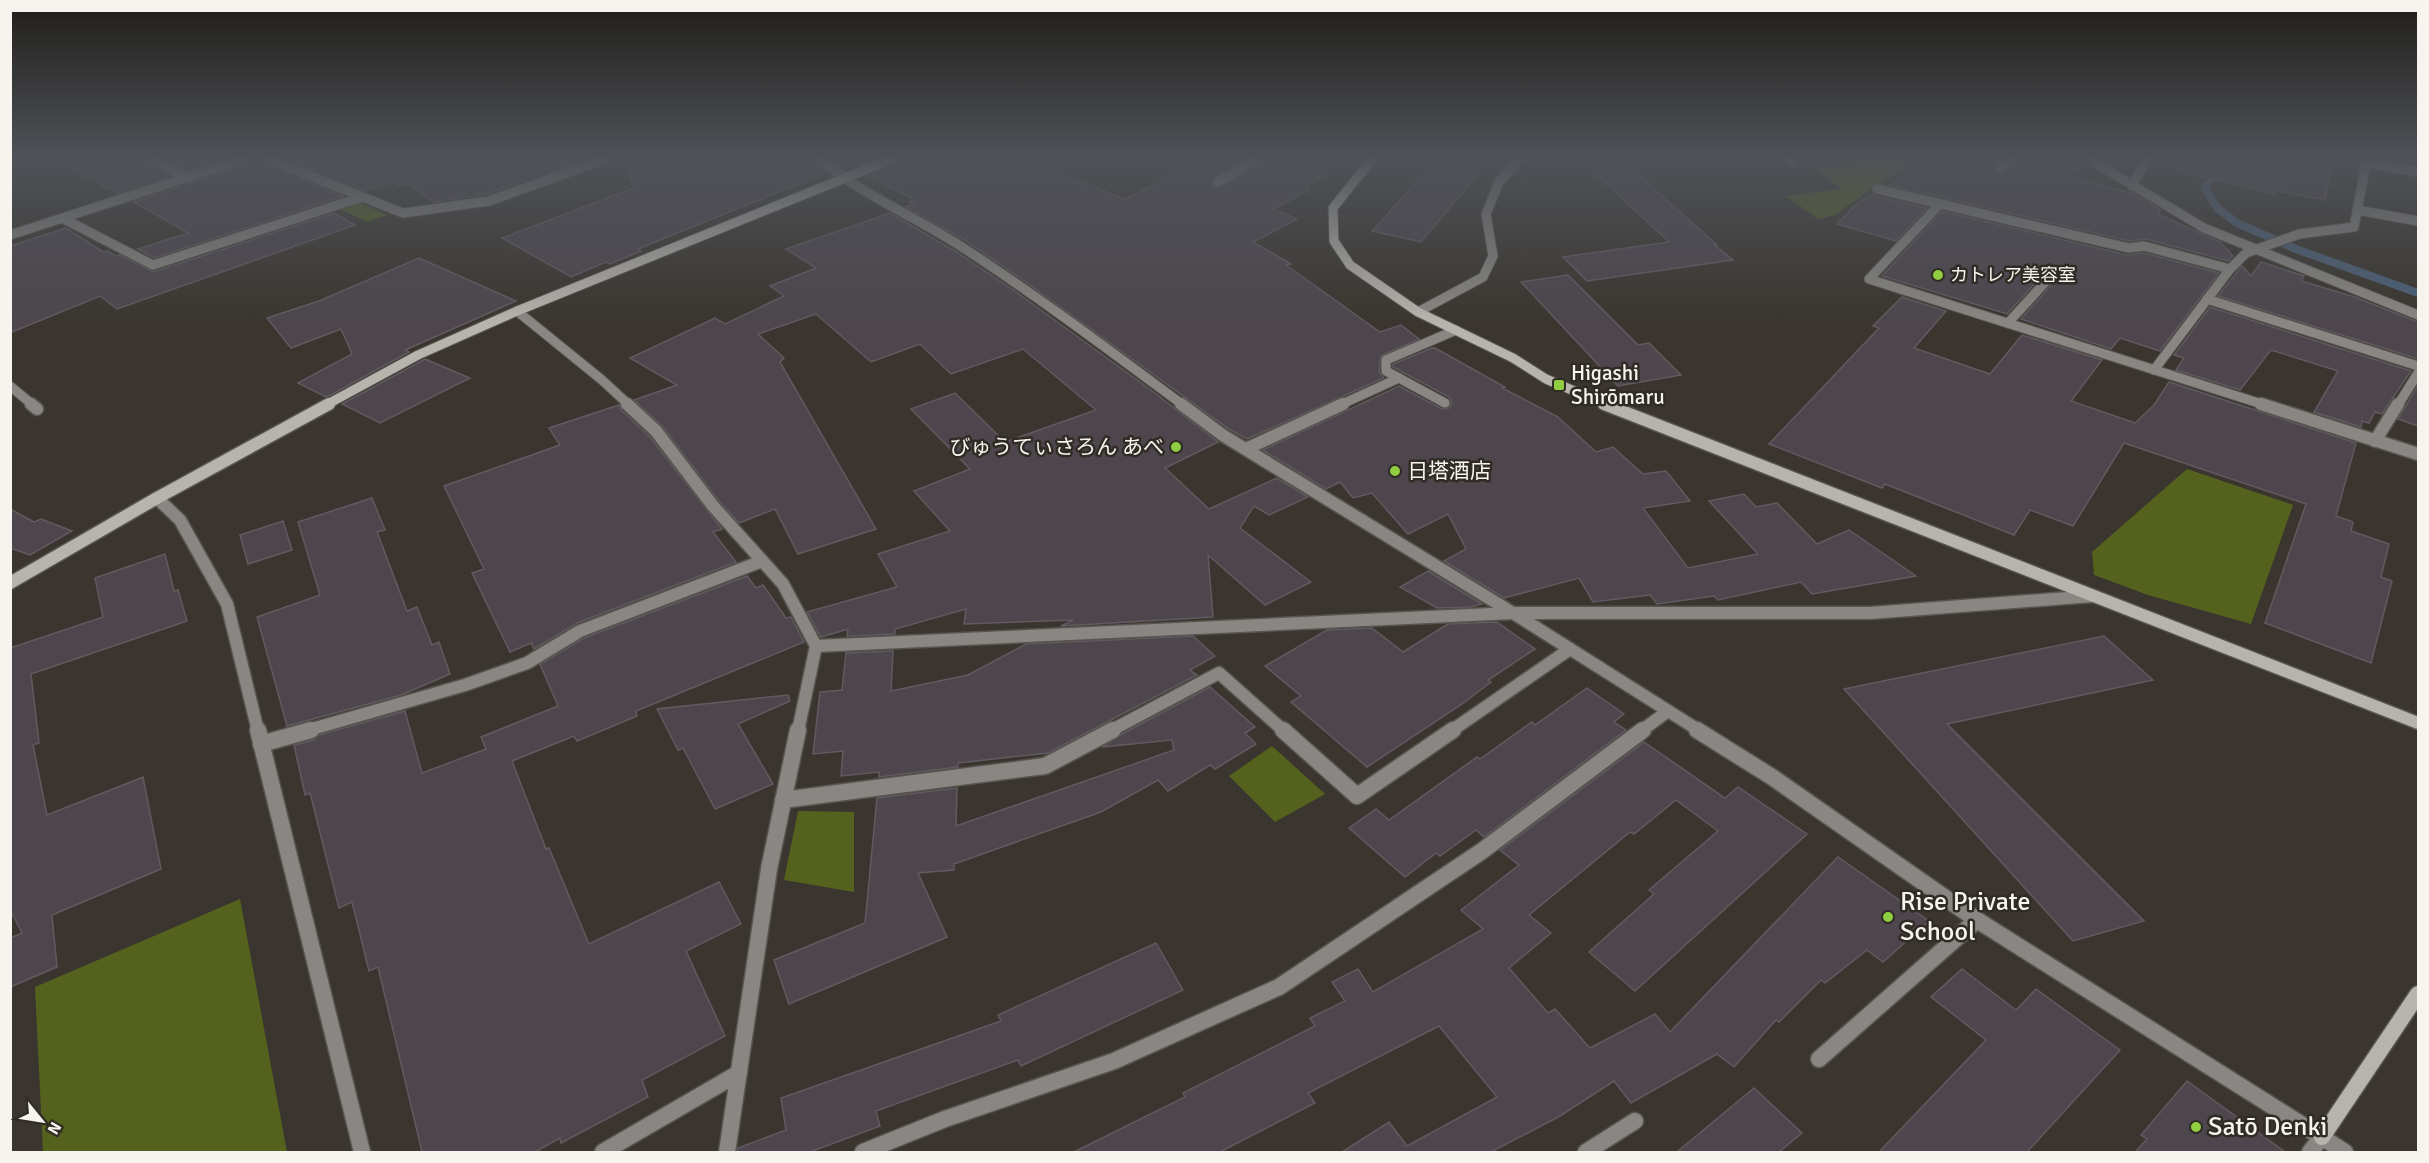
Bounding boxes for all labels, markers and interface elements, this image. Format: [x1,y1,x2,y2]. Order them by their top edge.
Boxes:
place label: カトレア美容室 [1950,264,2076,286]
marker: カトレア美容室 [1931,268,1945,282]
place label: Higashi Shirōmaru [1571,360,1665,410]
marker: Higashi Shirōmaru [1552,378,1566,392]
place label: びゅうてぃさろん あべ [949,434,1164,460]
marker: びゅうてぃさろん あべ [1169,440,1183,454]
place label: 日塔酒店 [1407,458,1491,484]
marker: 日塔酒店 [1388,464,1402,478]
place label: Rise Private School [1900,886,2031,948]
marker: Rise Private School [1881,910,1895,924]
north arrow [12,1091,72,1151]
place label: Satō Denki [2208,1111,2327,1143]
text: N [43,1118,66,1138]
marker: Satō Denki [2189,1120,2203,1134]

